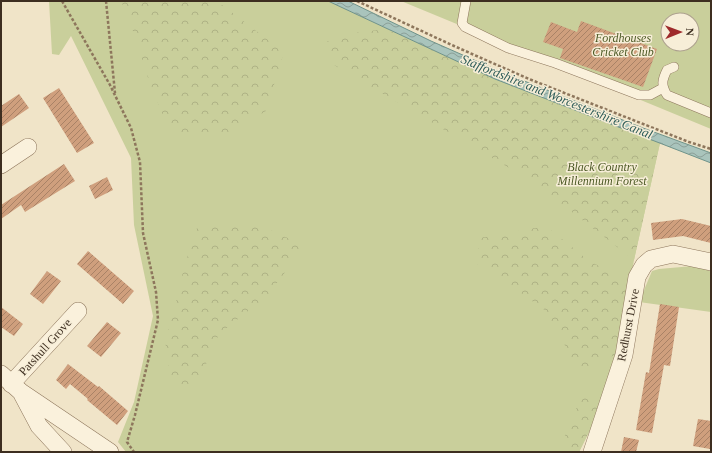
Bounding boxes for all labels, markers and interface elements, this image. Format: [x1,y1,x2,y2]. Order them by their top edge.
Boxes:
north arrow [660,12,700,52]
text: N [684,28,696,36]
park label: Fordhouses Cricket Club [592,31,654,59]
water label: Staffordshire and Worcestershire Canal [459,51,655,142]
park label: Black Country Millennium Forest [556,160,647,188]
street label: Redhurst Drive [614,288,642,362]
street label: Patshull Grove [16,316,74,378]

